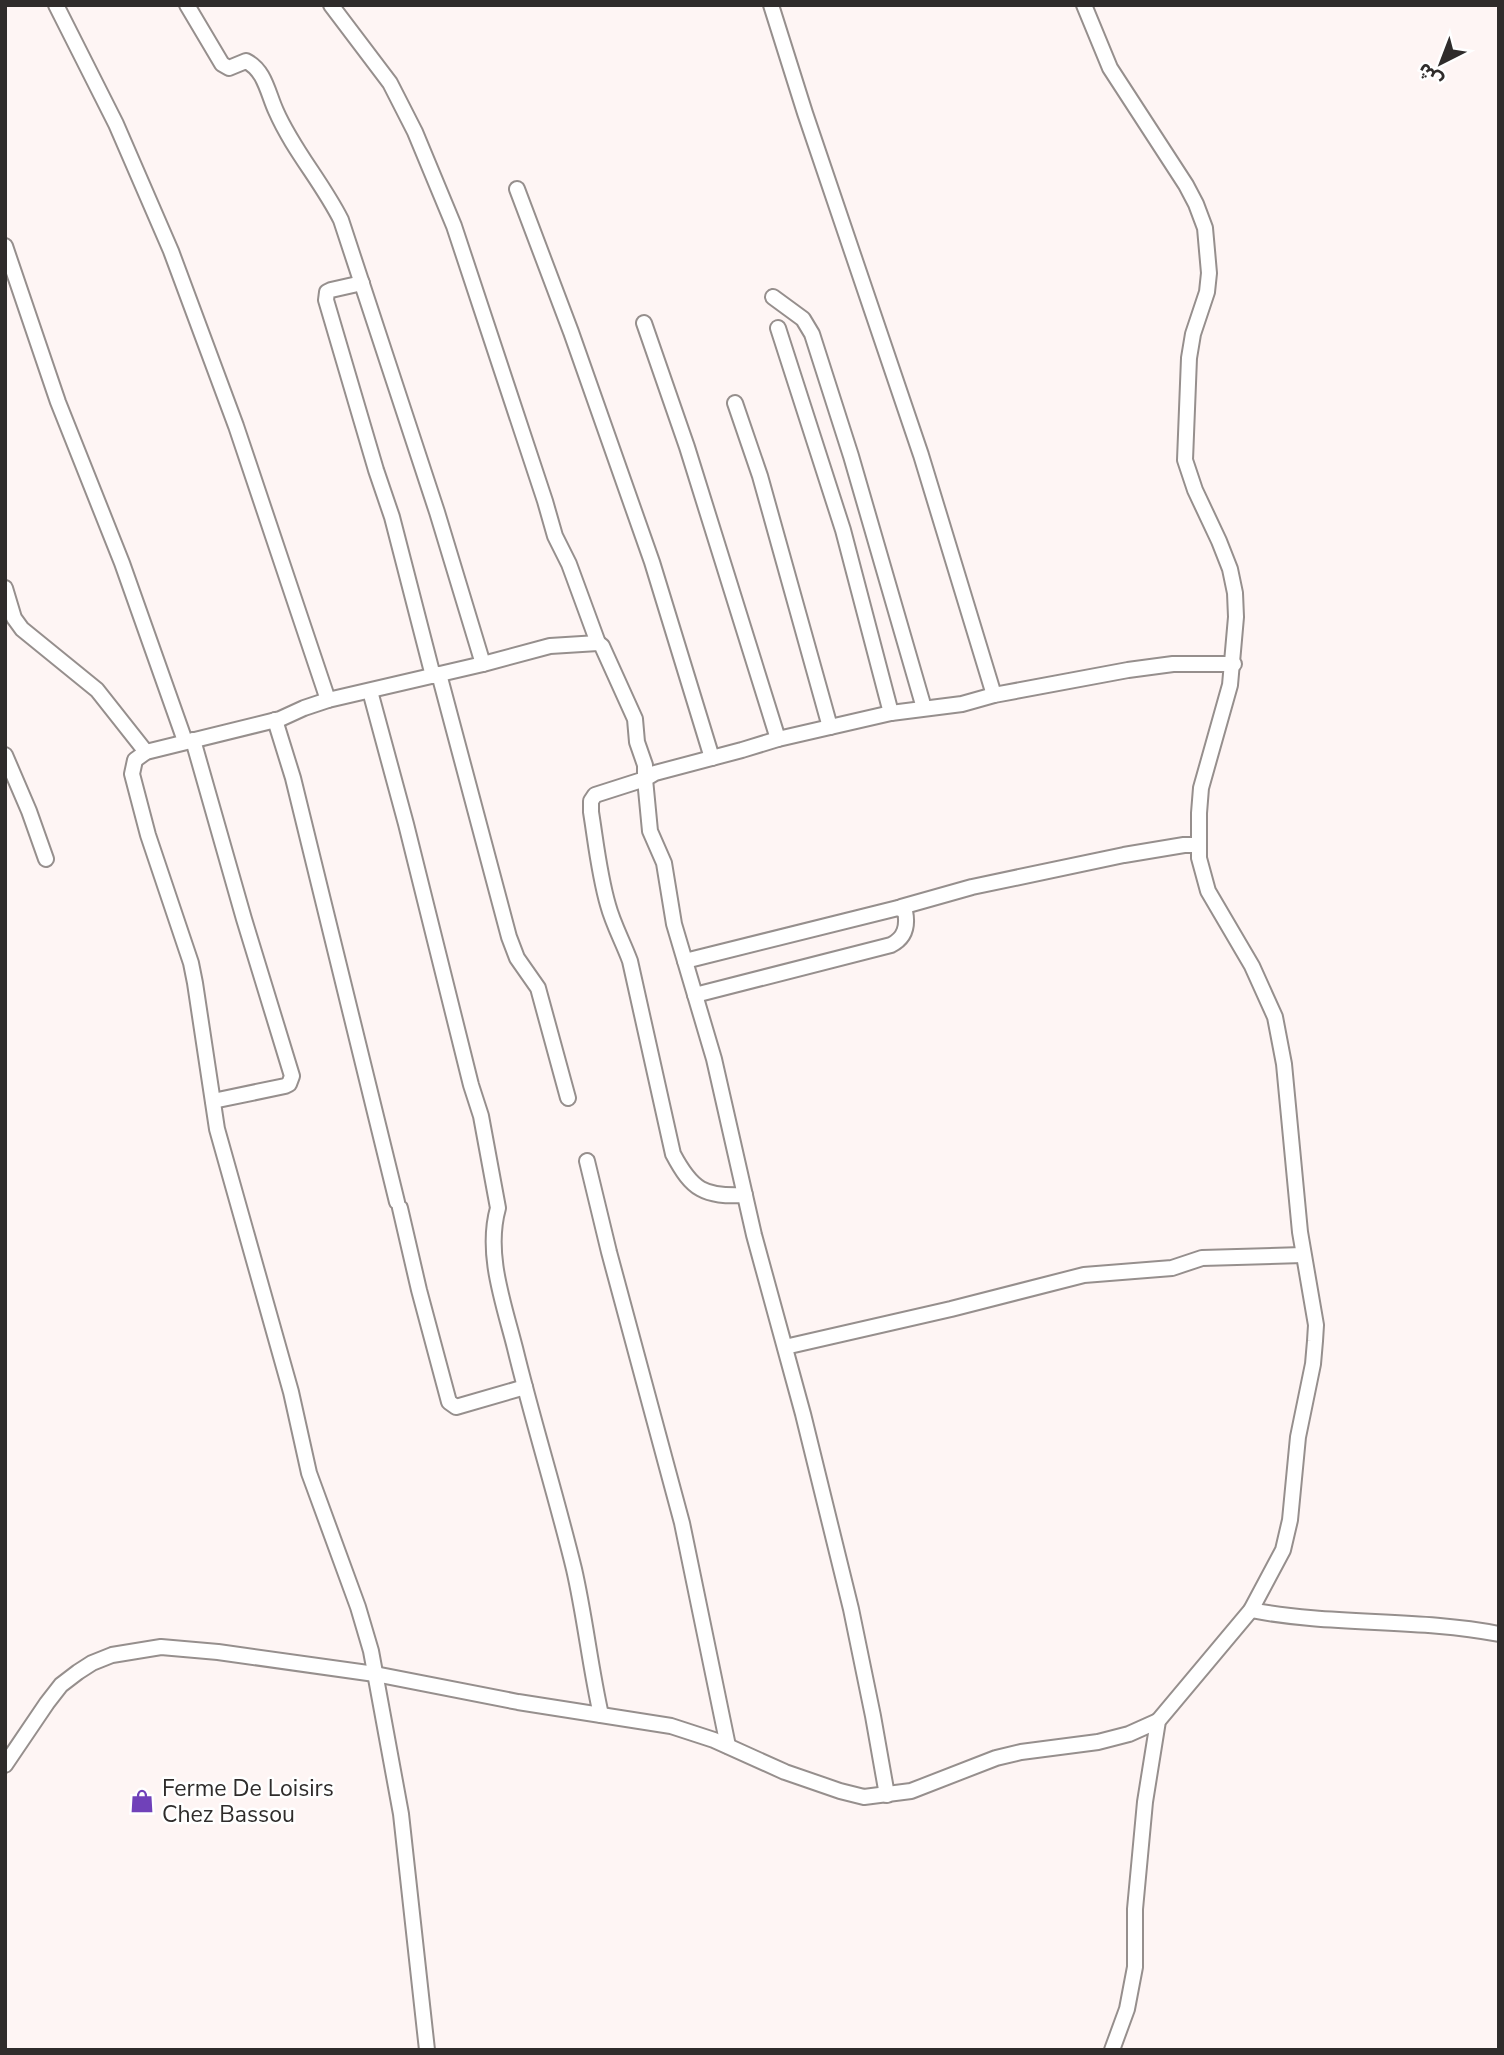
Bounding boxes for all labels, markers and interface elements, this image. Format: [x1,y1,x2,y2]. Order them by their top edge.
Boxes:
north arrow [1406,28,1476,98]
text: ش [1412,57,1449,93]
place label: Ferme De Loisirs Chez Bassou [162,1773,334,1830]
shop icon: Ferme De Loisirs Chez Bassou [128,1787,156,1815]

